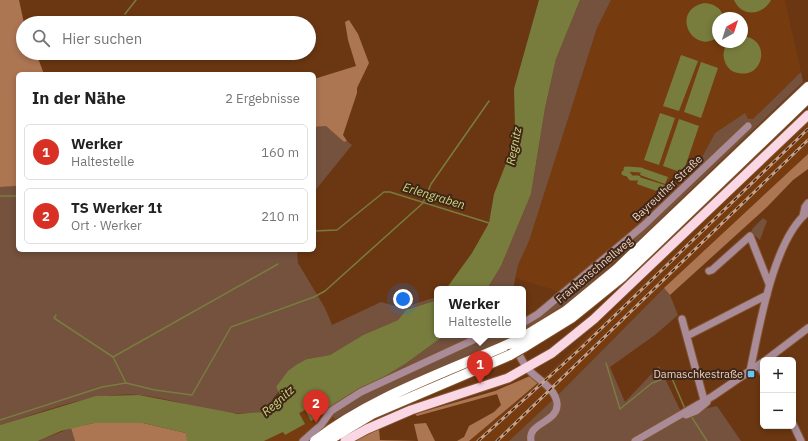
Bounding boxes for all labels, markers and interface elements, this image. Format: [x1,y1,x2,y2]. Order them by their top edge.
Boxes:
north arrow [712,12,748,48]
search box [16,16,316,60]
icon: search [30,27,52,49]
text: Hier suchen [62,29,142,48]
text: In der Nähe [32,87,126,109]
text: 2 Ergebnisse [225,90,300,107]
water label: Regnitz [502,125,525,166]
text: Werker [71,134,122,153]
text: 1 [42,144,50,161]
text: 160 m [261,144,299,161]
street label: Bayreuther Straße [629,152,705,224]
text: Haltestelle [71,153,134,170]
water label: Erlengraben [401,179,467,212]
text: TS Werker 1t [71,198,162,217]
text: 2 [42,208,50,225]
text: 210 m [261,208,299,225]
text: Ort · Werker [71,217,142,234]
street label: Frankenschnellweg [553,234,635,306]
popup [434,286,526,338]
your location [393,289,413,309]
text: Werker [448,294,500,313]
text: Haltestelle [448,313,512,330]
pin: 1 [467,351,493,384]
map controls [760,357,796,429]
button: + [760,357,796,393]
place label: Damaschkestraße [653,367,743,381]
marker: Damaschkestraße [746,369,756,379]
water label: Regnitz [258,382,297,419]
pin: 2 [303,390,329,423]
button: − [760,393,796,429]

